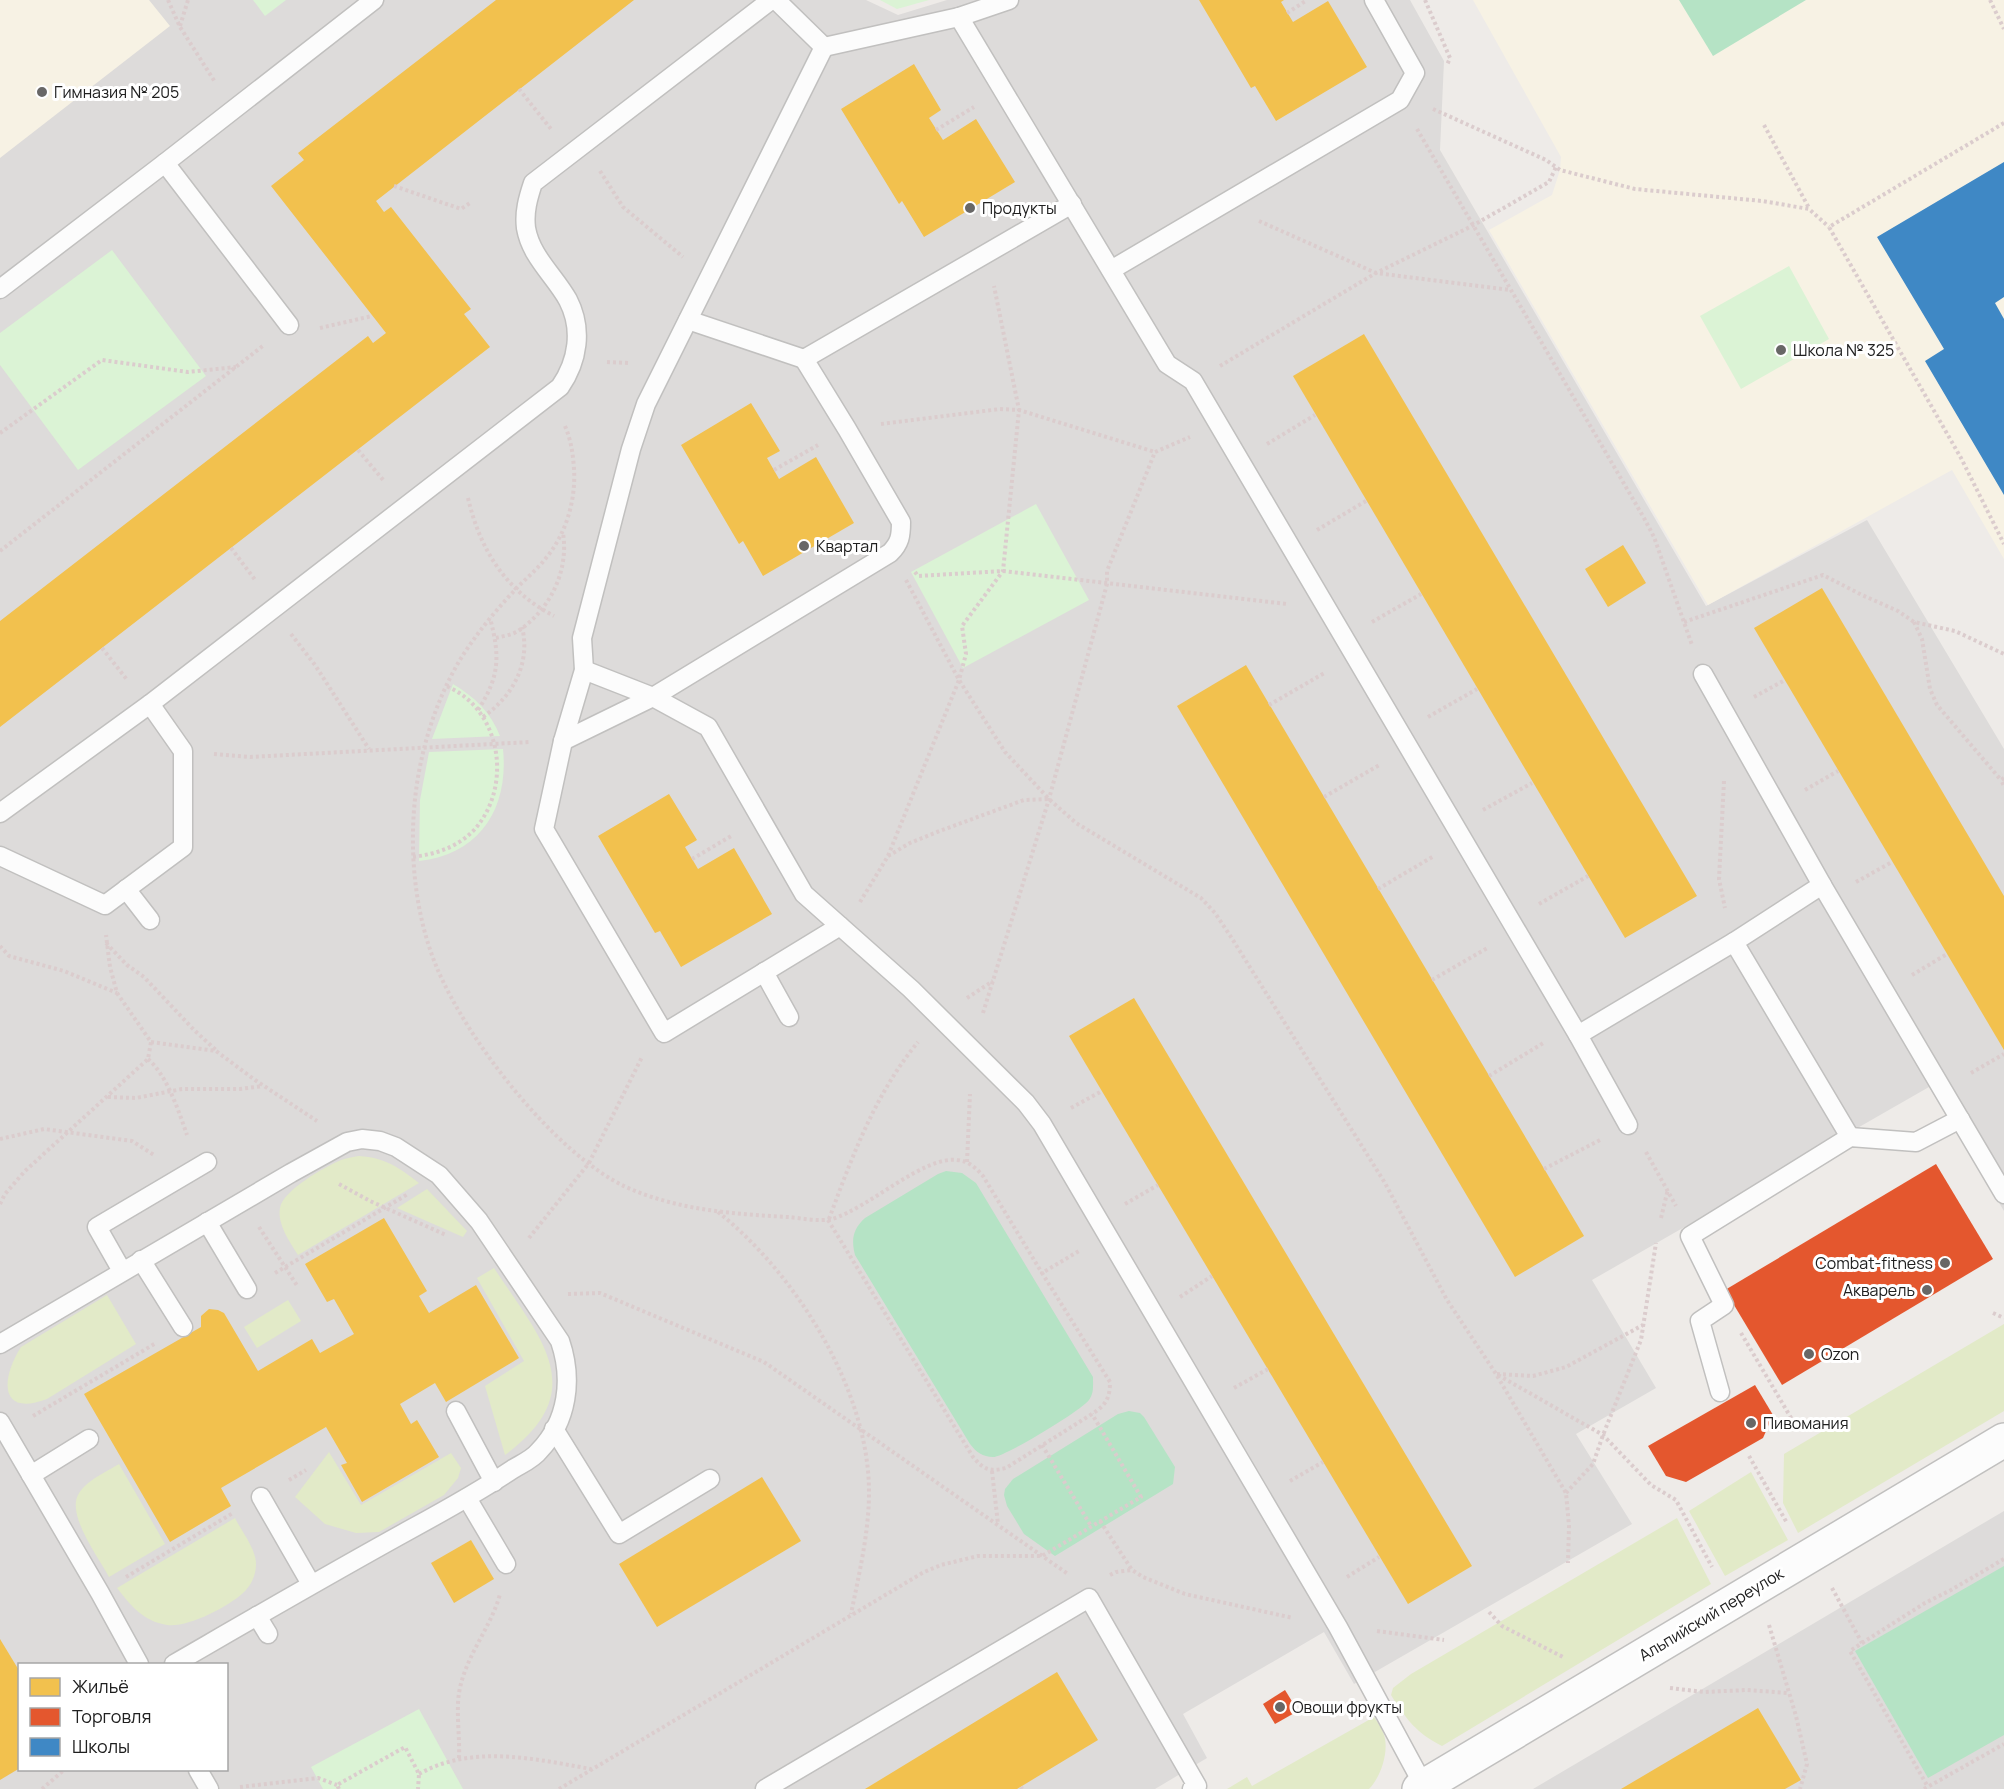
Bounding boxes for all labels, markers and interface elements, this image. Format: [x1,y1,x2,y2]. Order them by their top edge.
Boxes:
place label: Гимназия № 205 [54,81,179,103]
marker: Гимназия № 205 [35,85,49,99]
place label: Продукты [982,197,1057,219]
marker: Продукты [963,201,977,215]
place label: Школа № 325 [1793,339,1894,361]
marker: Школа № 325 [1774,343,1788,357]
place label: Квартал [816,535,878,557]
marker: Квартал [797,539,811,553]
place label: Combat-fitness [1815,1252,1933,1274]
marker: Combat-fitness [1938,1256,1952,1270]
place label: Акварель [1843,1279,1915,1301]
marker: Акварель [1920,1283,1934,1297]
place label: Ozon [1821,1343,1859,1365]
marker: Ozon [1802,1347,1816,1361]
place label: Пивомания [1763,1412,1849,1434]
marker: Пивомания [1744,1416,1758,1430]
street label: Альпийский переулок [1635,1562,1788,1666]
legend [18,1663,228,1771]
text: Жильё [72,1674,129,1698]
place label: Овощи фрукты [1292,1696,1402,1718]
marker: Овощи фрукты [1273,1700,1287,1714]
text: Торговля [72,1704,151,1728]
text: Школы [72,1734,130,1758]

